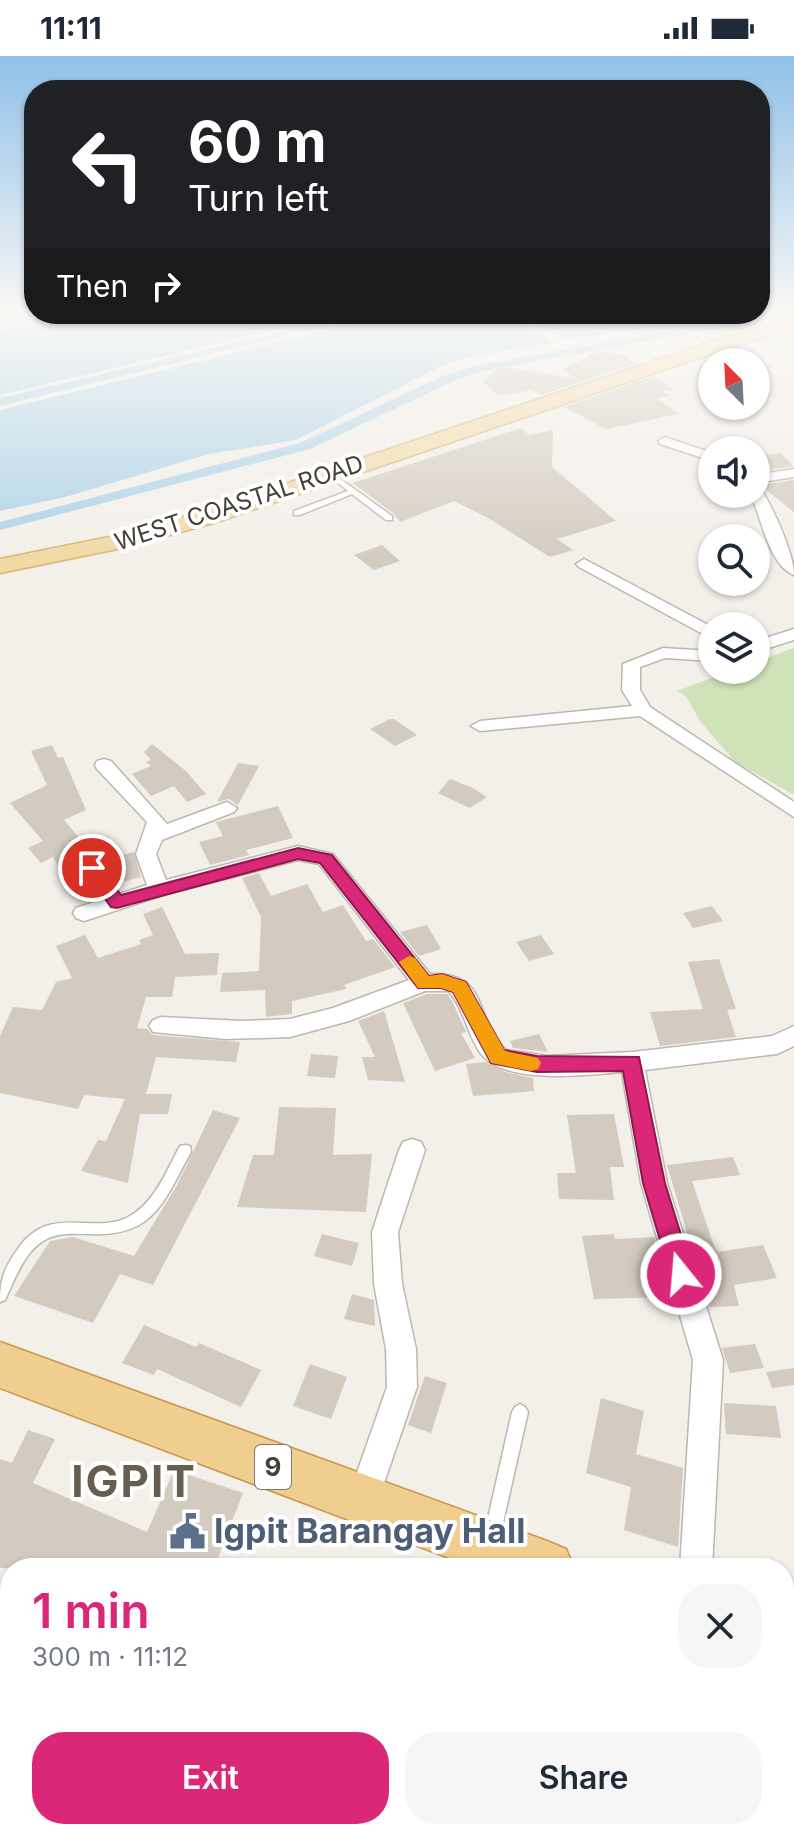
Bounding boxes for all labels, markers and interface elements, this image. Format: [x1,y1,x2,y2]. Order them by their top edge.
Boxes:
text: 11:11 [40,10,102,46]
text: 60 m [188,108,327,176]
icon: left [56,112,160,216]
text: Turn left [188,176,329,220]
icon: right [144,264,188,308]
text: Then [56,268,128,304]
north arrow [698,348,770,420]
map controls [698,348,770,684]
button: sound [698,436,770,508]
street label: WEST COASTAL ROAD [111,449,367,556]
button: search [698,524,770,596]
button: layers [698,612,770,684]
pin [58,834,126,902]
icon: arrive [70,846,114,890]
position arrow [639,1232,723,1316]
road number: 9 [255,1445,291,1489]
district label: IGPIT [71,1454,197,1508]
place label: Igpit Barangay Hall [214,1510,525,1551]
public building icon: Igpit Barangay Hall [169,1512,207,1550]
text: 1 min [32,1581,150,1640]
button: close [678,1584,762,1668]
text: 300 m · 11:12 [32,1641,188,1672]
button: Exit [32,1732,389,1824]
button: Share [405,1732,762,1824]

